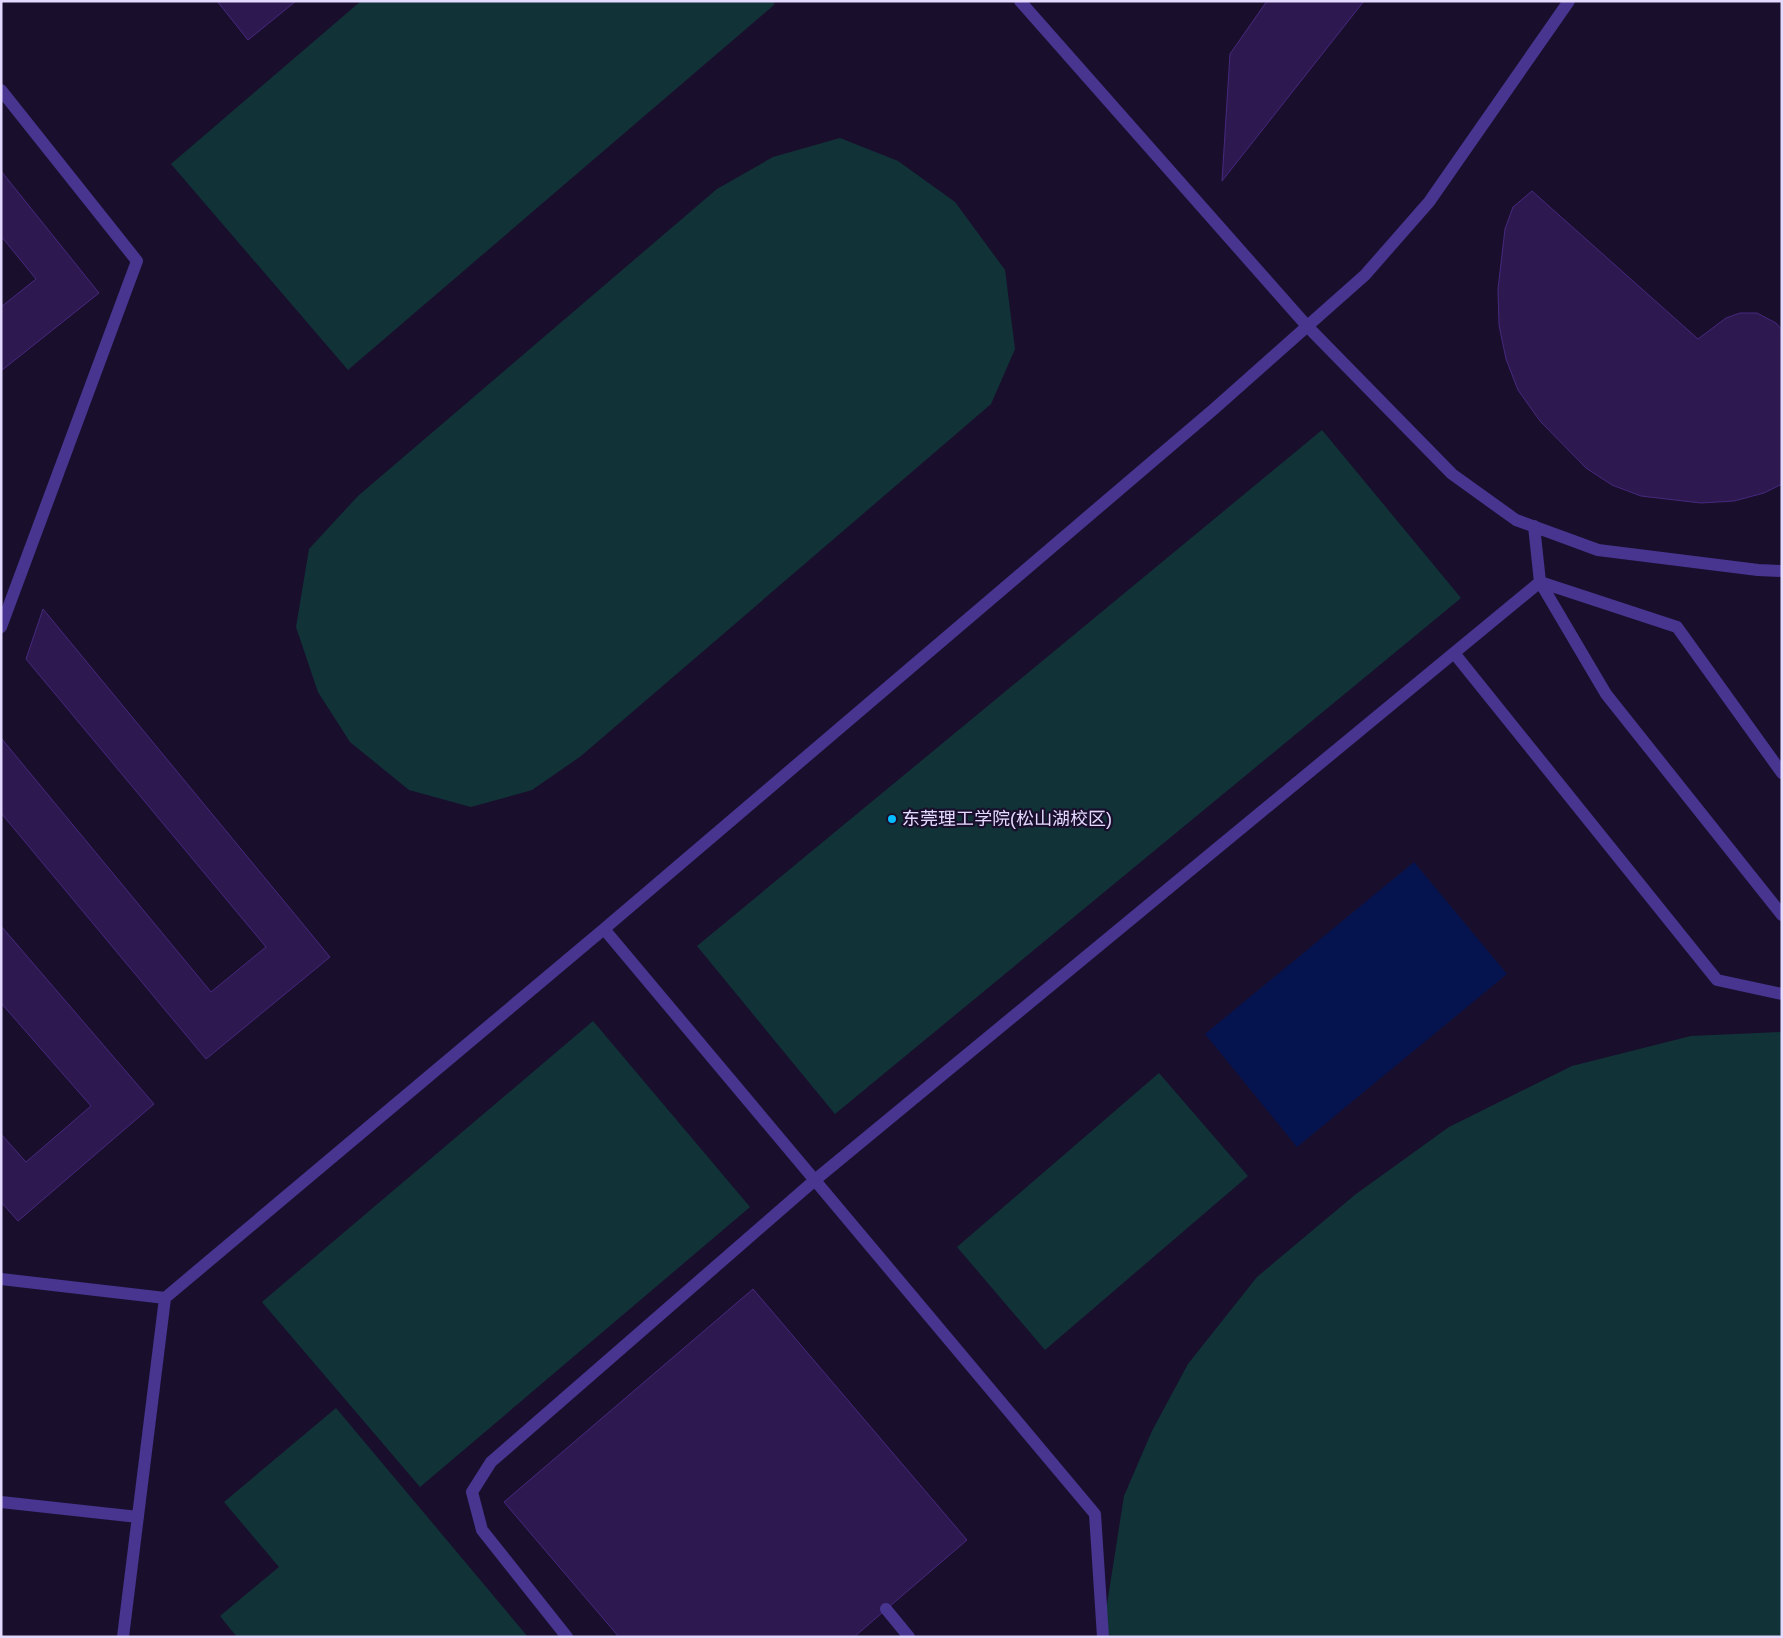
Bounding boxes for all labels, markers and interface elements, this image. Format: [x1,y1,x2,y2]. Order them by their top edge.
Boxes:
place label: 东莞理工学院(松山湖校区) [902,809,1112,829]
marker: 东莞理工学院(松山湖校区) [886,813,898,825]

